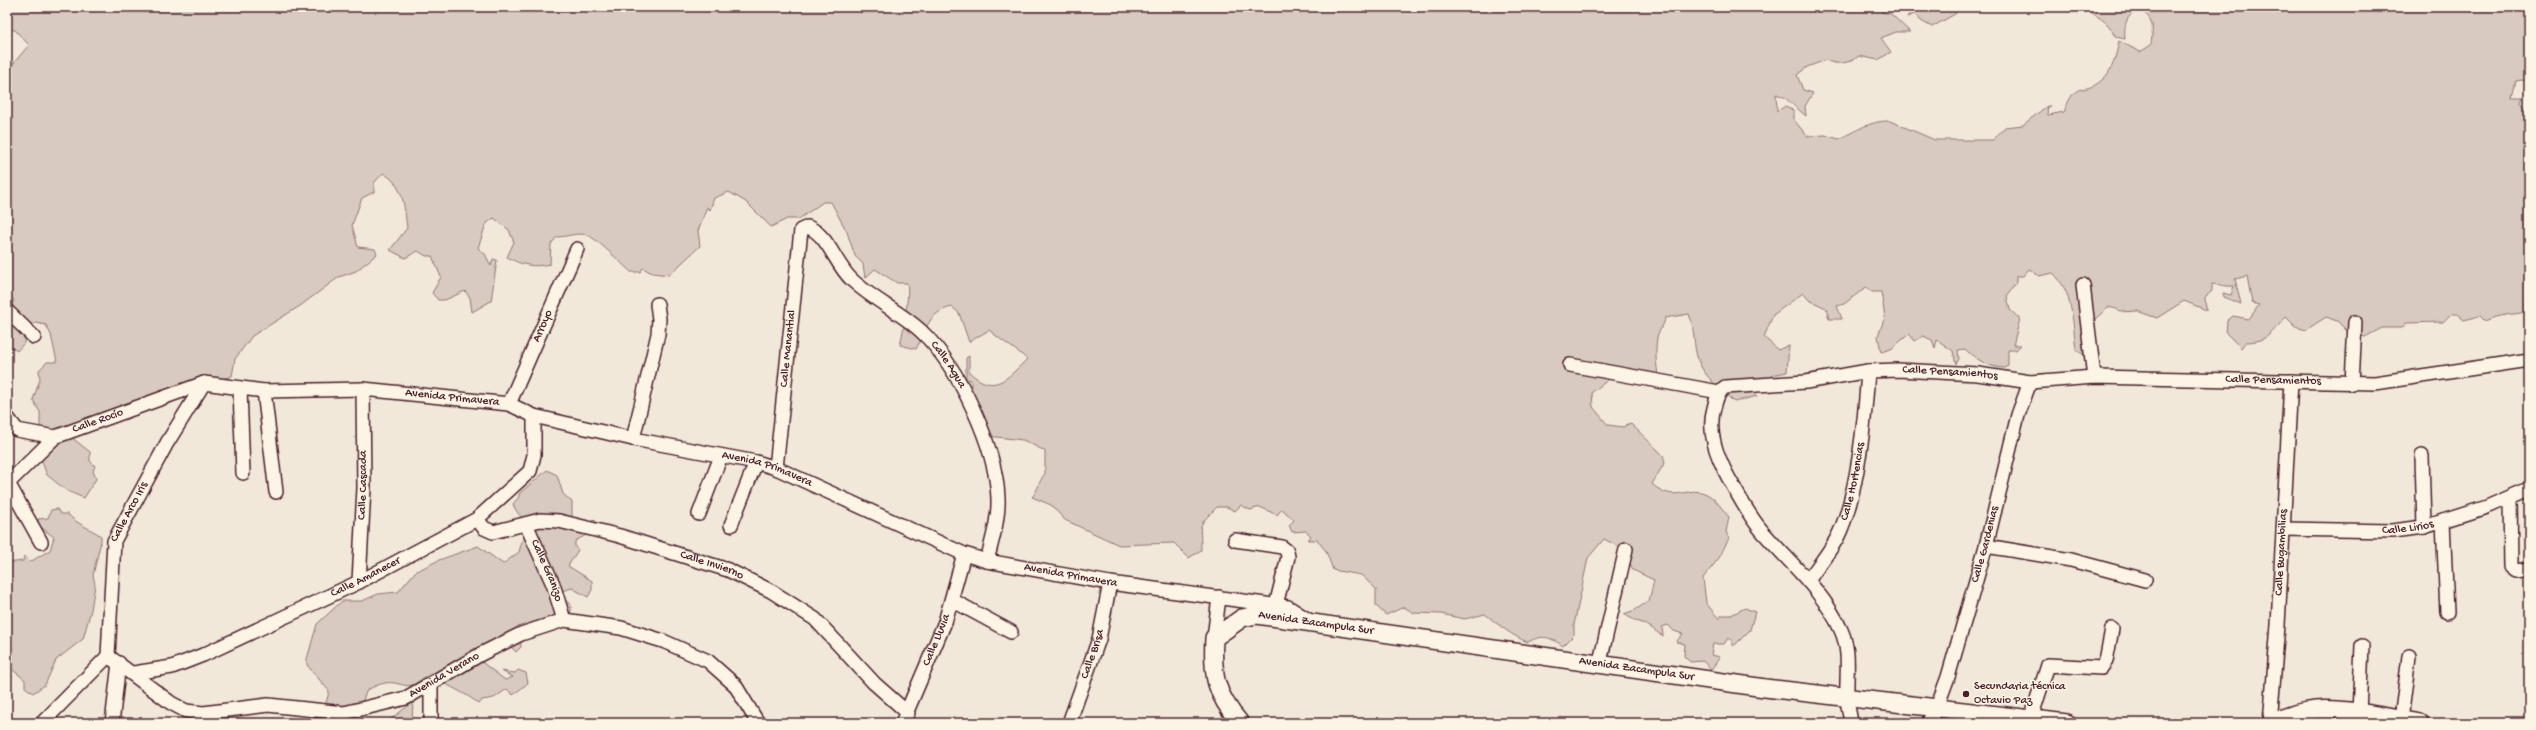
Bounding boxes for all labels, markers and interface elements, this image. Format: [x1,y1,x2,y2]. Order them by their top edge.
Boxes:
street label: Arroyo [530,308,556,345]
street label: Calle Manantial [778,309,800,388]
street label: Calle Agua [927,338,969,391]
street label: Calle Pensamientos [1902,363,1999,384]
street label: Calle Pensamientos [2225,373,2322,389]
street label: Avenida Primavera [405,386,500,410]
street label: Calle Rocío [71,406,125,437]
street label: Calle Hortencias [1838,441,1868,523]
street label: Avenida Primavera [721,449,815,491]
street label: Calle Cascada [355,450,371,520]
street label: Calle Arco Iris [108,479,152,545]
street label: Calle Gardenias [1969,504,2003,584]
street label: Calle Bugambilias [2273,508,2291,596]
street label: Calle Lirios [2382,517,2436,538]
street label: Calle Granizo [527,538,565,603]
street label: Calle Invierno [678,548,746,583]
street label: Calle Amanecer [329,553,405,601]
street label: Avenida Primavera [1023,561,1118,591]
street label: Avenida Zacampula Sur [1257,608,1376,639]
street label: Calle Lluvia [920,612,954,668]
street label: Calle Brisa [1078,628,1108,681]
street label: Avenida Verano [407,649,482,702]
street label: Avenida Zacampula Sur [1578,654,1697,685]
place label: Secundaria técnica Octavio Paz [1974,680,2066,708]
marker: Secundaria técnica Octavio Paz [1961,689,1971,699]

